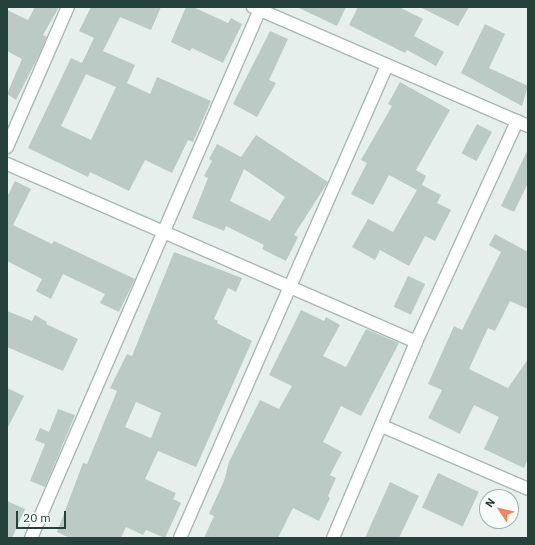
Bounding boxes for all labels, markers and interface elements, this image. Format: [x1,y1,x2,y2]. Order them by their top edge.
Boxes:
north arrow [479,489,519,529]
text: N [482,495,498,510]
scale bar [18,503,68,529]
text: 20 m [23,510,51,525]

